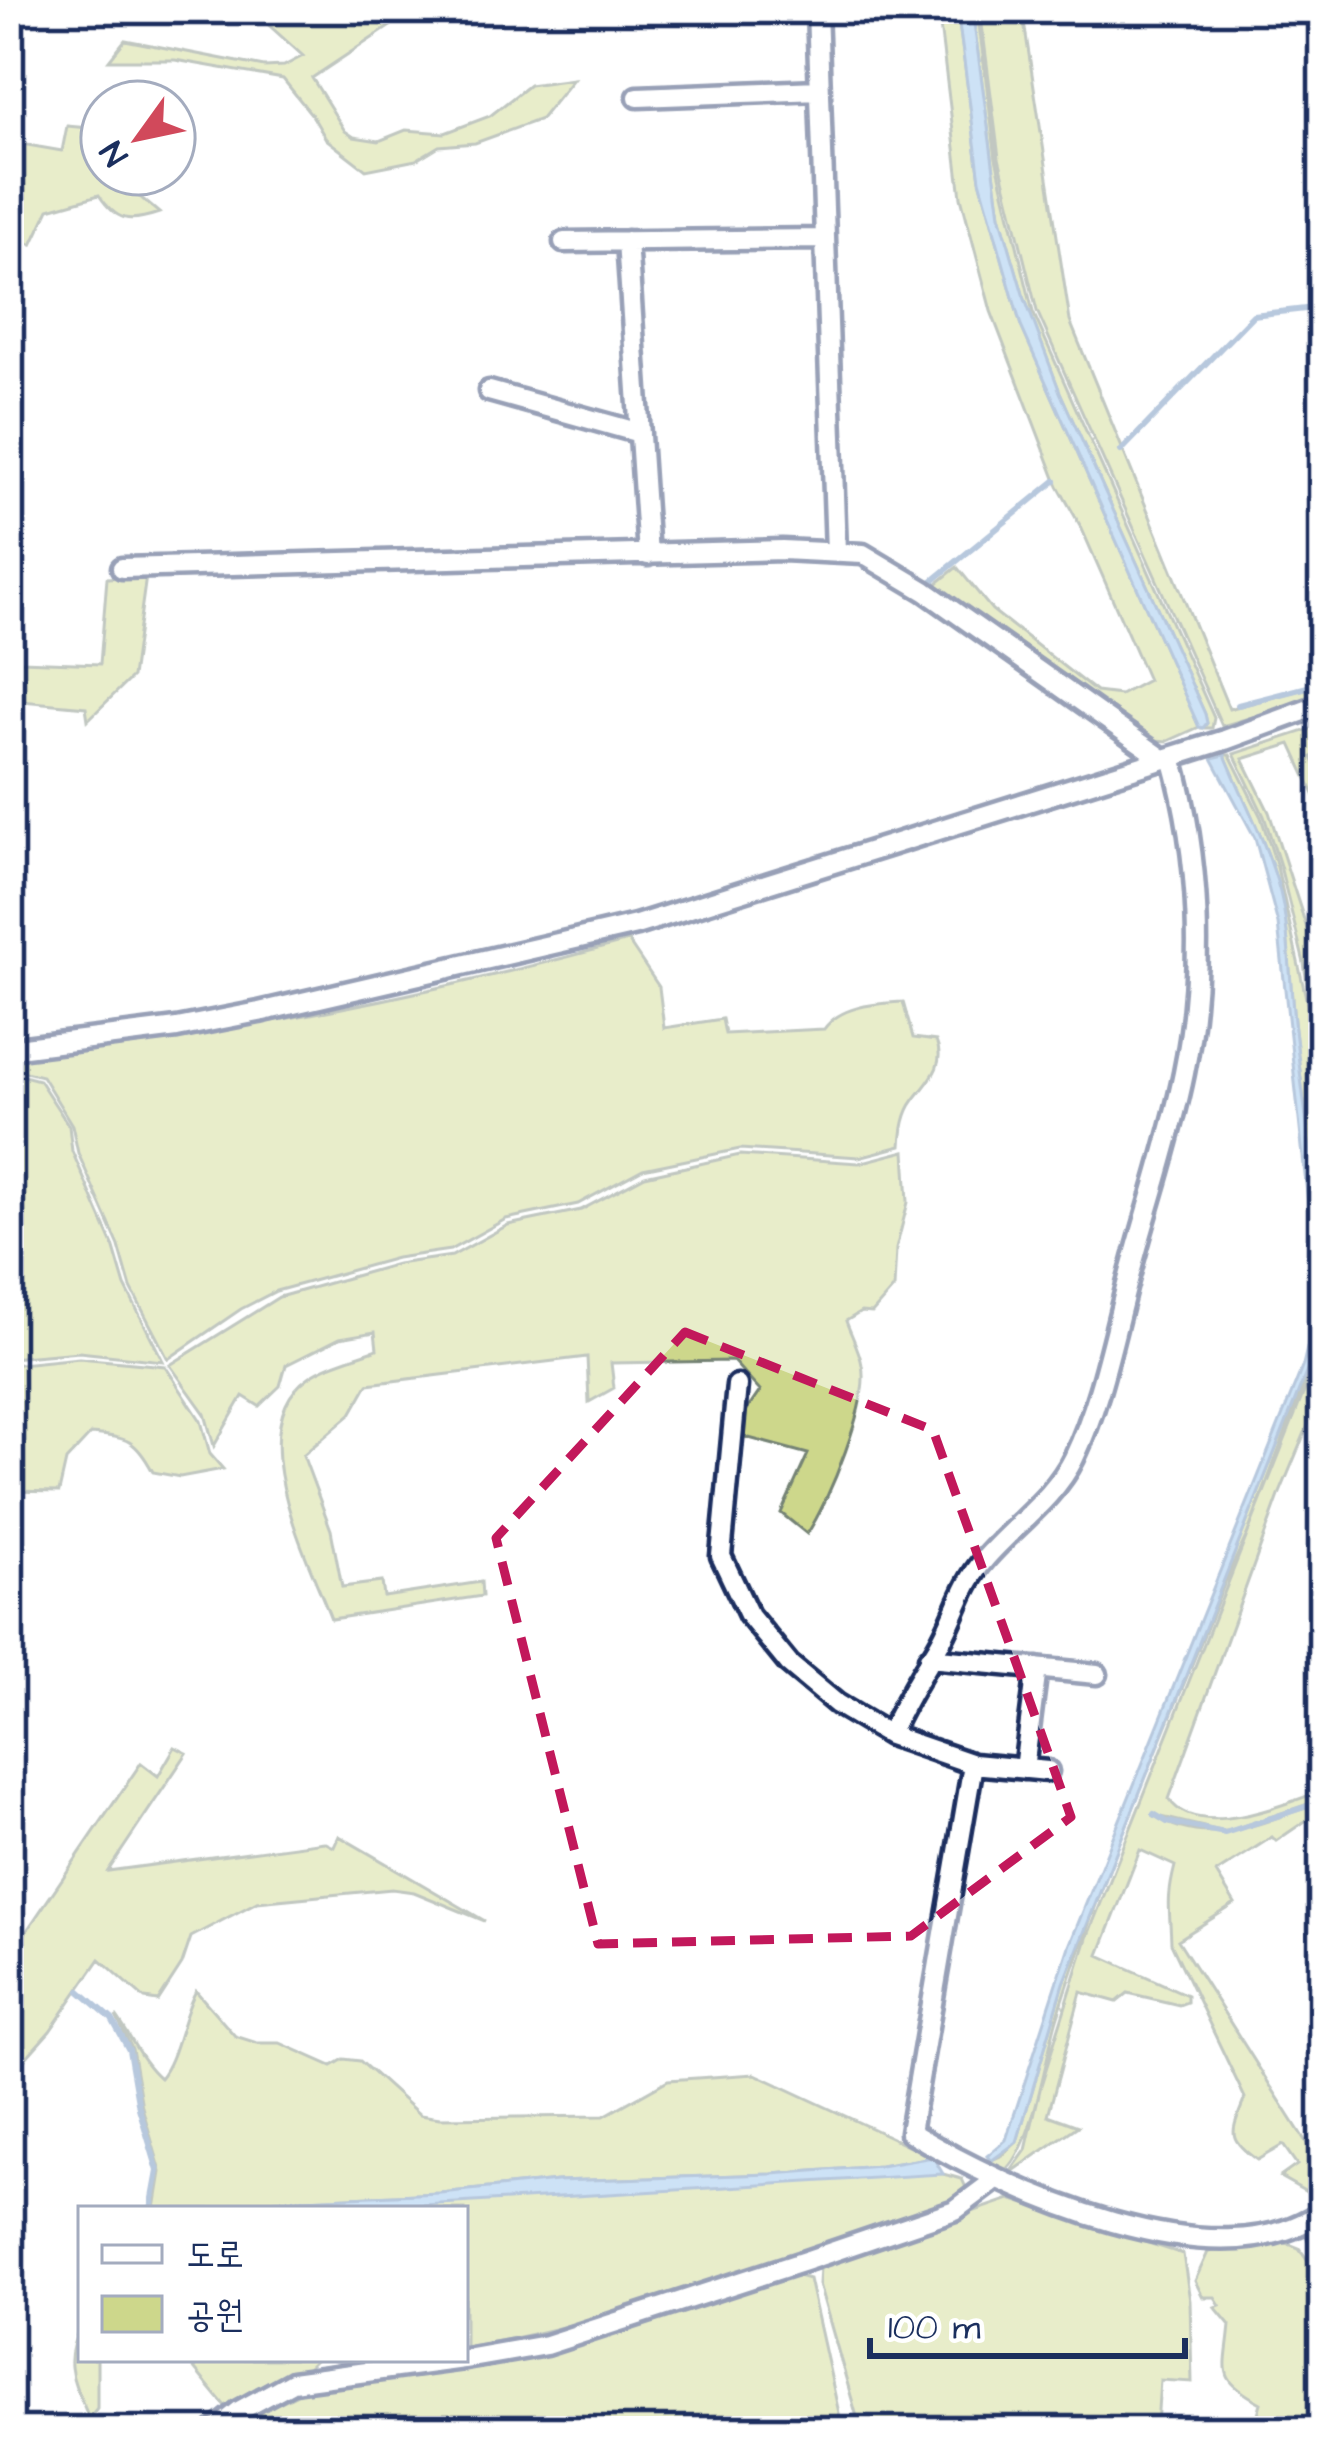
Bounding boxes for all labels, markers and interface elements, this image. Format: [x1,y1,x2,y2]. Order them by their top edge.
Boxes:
north arrow [78,78,198,198]
text: N [89,132,139,174]
legend [78,2206,468,2362]
text: 도로 [186,2230,244,2281]
scale bar [870,2284,1185,2358]
text: 공원 [186,2290,244,2341]
text: 100 m [888,2302,980,2353]

